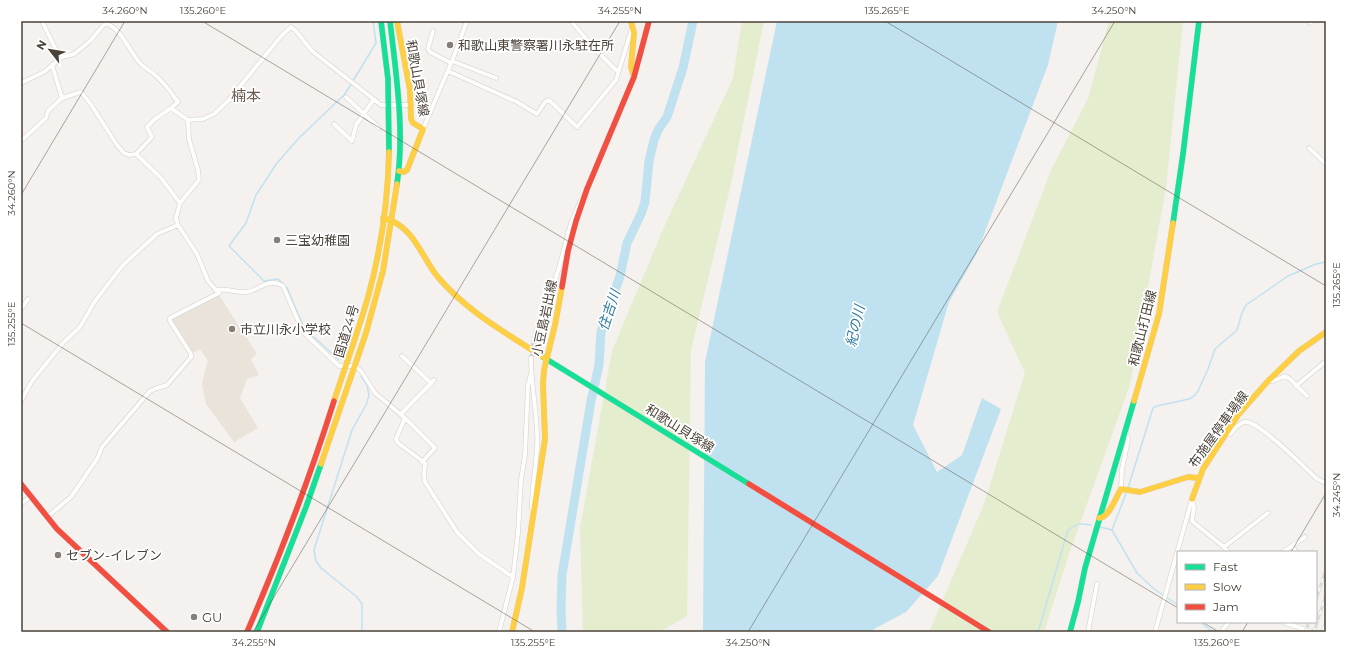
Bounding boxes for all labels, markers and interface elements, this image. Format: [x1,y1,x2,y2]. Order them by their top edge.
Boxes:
text: 34.260°N [102,4,148,17]
text: 135.260°E [180,4,226,17]
text: 34.255°N [598,4,642,17]
text: 135.265°E [864,4,910,17]
text: 34.250°N [1092,4,1136,17]
north arrow [30,30,70,70]
text: N [33,37,50,52]
place label: 和歌山東警察署川永駐在所 [458,37,614,53]
street label: 和歌山貝塚線 [403,38,433,118]
marker: 和歌山東警察署川永駐在所 [445,40,455,50]
district label: 楠本 [231,86,261,105]
text: 34.260°N [5,170,18,216]
place label: 三宝幼稚園 [285,232,350,248]
marker: 三宝幼稚園 [272,235,282,245]
text: 135.265°E [1330,262,1343,308]
street label: 小豆島岩出線 [528,278,560,358]
water label: 住吉川 [594,285,625,333]
street label: 和歌山打田線 [1125,288,1159,368]
text: 135.255°E [5,301,18,346]
water label: 紀の川 [842,302,869,348]
street label: 国道24号 [330,303,362,359]
place label: 市立川永小学校 [240,321,331,337]
marker: 市立川永小学校 [227,324,237,334]
street label: 布施屋停車場線 [1185,387,1251,471]
street label: 和歌山貝塚線 [643,401,717,455]
text: 34.245°N [1330,473,1343,517]
place label: セブン-イレブン [66,547,162,563]
marker: セブン-イレブン [53,550,63,560]
legend [1177,551,1317,623]
text: Fast [1213,559,1238,574]
text: Slow [1213,579,1242,594]
text: Jam [1212,599,1239,614]
place label: GU [202,609,222,625]
marker: GU [189,612,199,622]
text: 34.255°N [232,636,276,649]
text: 135.255°E [511,636,556,649]
text: 34.250°N [726,636,770,649]
text: 135.260°E [1194,636,1240,649]

